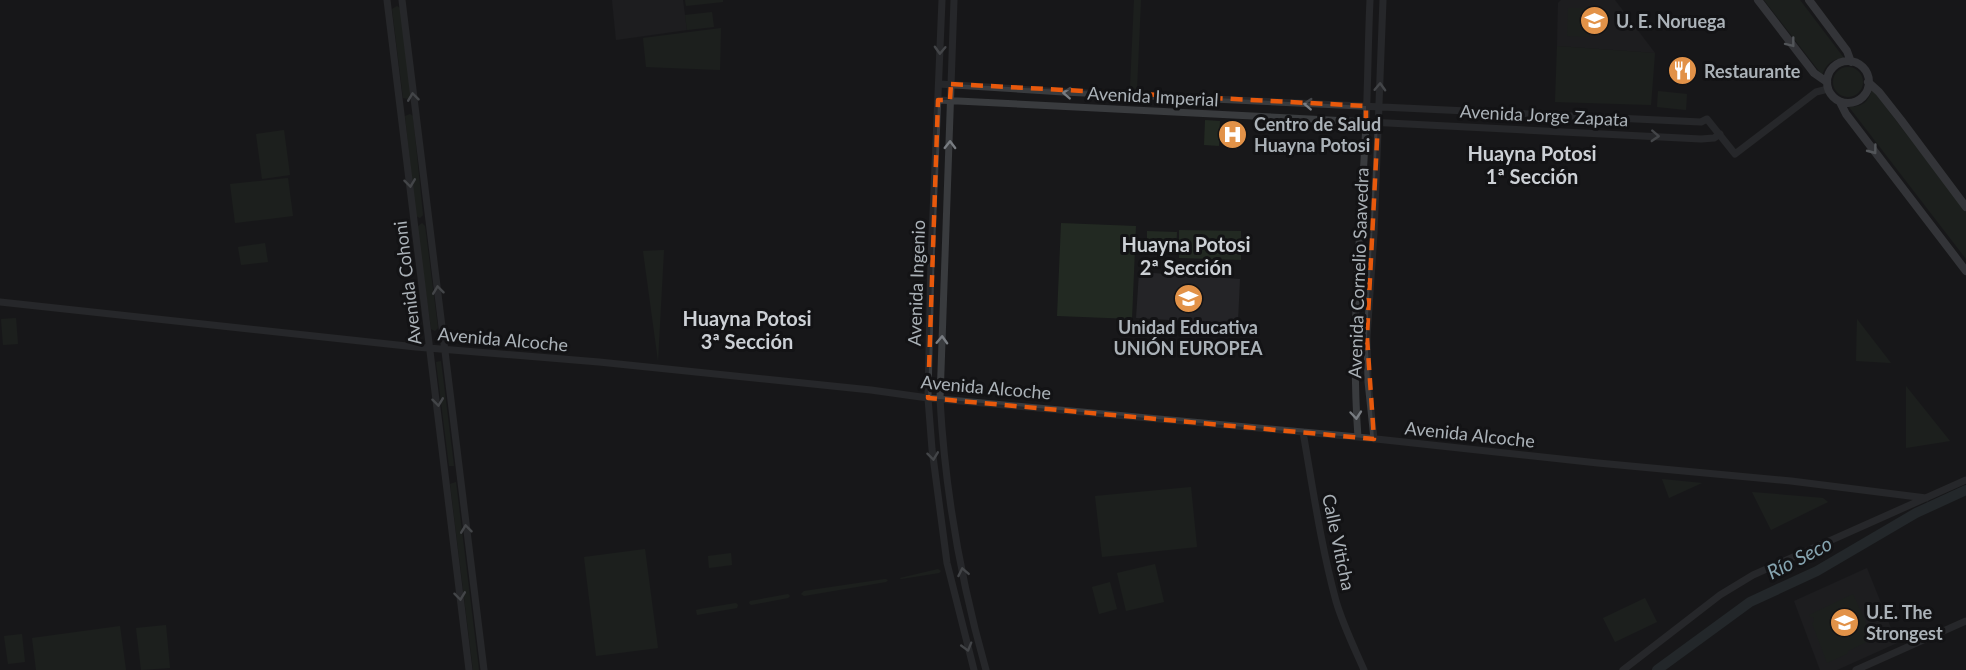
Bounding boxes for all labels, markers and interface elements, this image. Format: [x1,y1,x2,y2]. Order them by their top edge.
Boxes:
school or university icon: U. E. Noruega [1579,5,1611,37]
place label: U. E. Noruega [1616,10,1726,32]
one-way arrow [1784,36,1795,47]
one-way arrow [934,45,946,54]
restaurant icon: Restaurante [1667,55,1699,87]
place label: Restaurante [1704,60,1801,82]
street label: Avenida Imperial [1087,82,1219,110]
one-way arrow [1373,83,1386,92]
one-way arrow [1062,86,1071,99]
one-way arrow [408,92,420,101]
one-way arrow [1303,98,1312,111]
street label: Avenida Jorge Zapata [1459,100,1629,130]
place label: Centro de Salud Huayna Potosi [1254,113,1381,156]
hospital icon: Centro de Salud Huayna Potosi [1217,118,1249,150]
one-way arrow [1651,129,1660,142]
one-way arrow [943,141,956,150]
district label: Huayna Potosi 1ª Sección [1467,141,1597,188]
one-way arrow [1865,144,1876,155]
street label: Avenida Cornelio Saavedra [1343,167,1373,379]
one-way arrow [403,178,416,188]
street label: Avenida Cohoni [388,220,426,346]
street label: Avenida Ingenio [903,220,929,346]
district label: Huayna Potosi 2ª Sección [1121,232,1251,279]
school or university icon: Unidad Educativa UNIÓN EUROPEA [1172,282,1204,314]
one-way arrow [432,286,444,295]
district label: Huayna Potosi 3ª Sección [682,306,812,353]
place label: Unidad Educativa UNIÓN EUROPEA [1113,316,1263,359]
street label: Avenida Alcoche [437,322,569,356]
one-way arrow [936,336,948,345]
street label: Avenida Alcoche [920,370,1052,404]
one-way arrow [431,398,443,407]
one-way arrow [1350,411,1363,420]
street label: Avenida Alcoche [1404,416,1536,452]
one-way arrow [926,451,939,460]
street label: Calle Viticha [1318,492,1360,592]
one-way arrow [461,524,473,533]
water label: Río Seco [1762,530,1836,584]
one-way arrow [957,567,970,577]
one-way arrow [454,591,466,601]
place label: U.E. The Strongest [1866,601,1943,644]
school or university icon: U.E. The Strongest [1829,606,1861,638]
one-way arrow [960,642,972,652]

